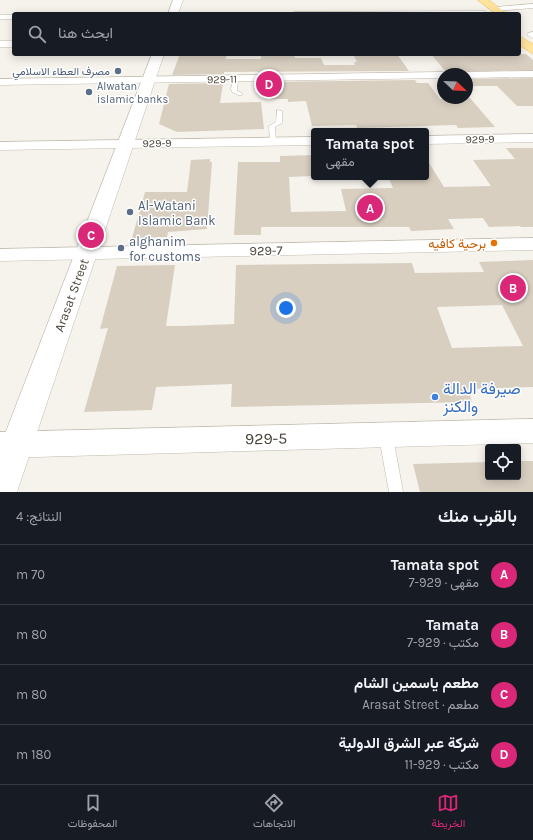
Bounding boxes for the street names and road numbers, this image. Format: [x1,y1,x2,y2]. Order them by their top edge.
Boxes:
street label: 929-11 [207,73,237,86]
street label: 929-9 [465,133,495,146]
street label: 929-9 [142,137,172,150]
street label: 929-7 [249,243,283,258]
street label: Arasat Street [51,256,92,334]
street label: 929-5 [245,429,287,448]

